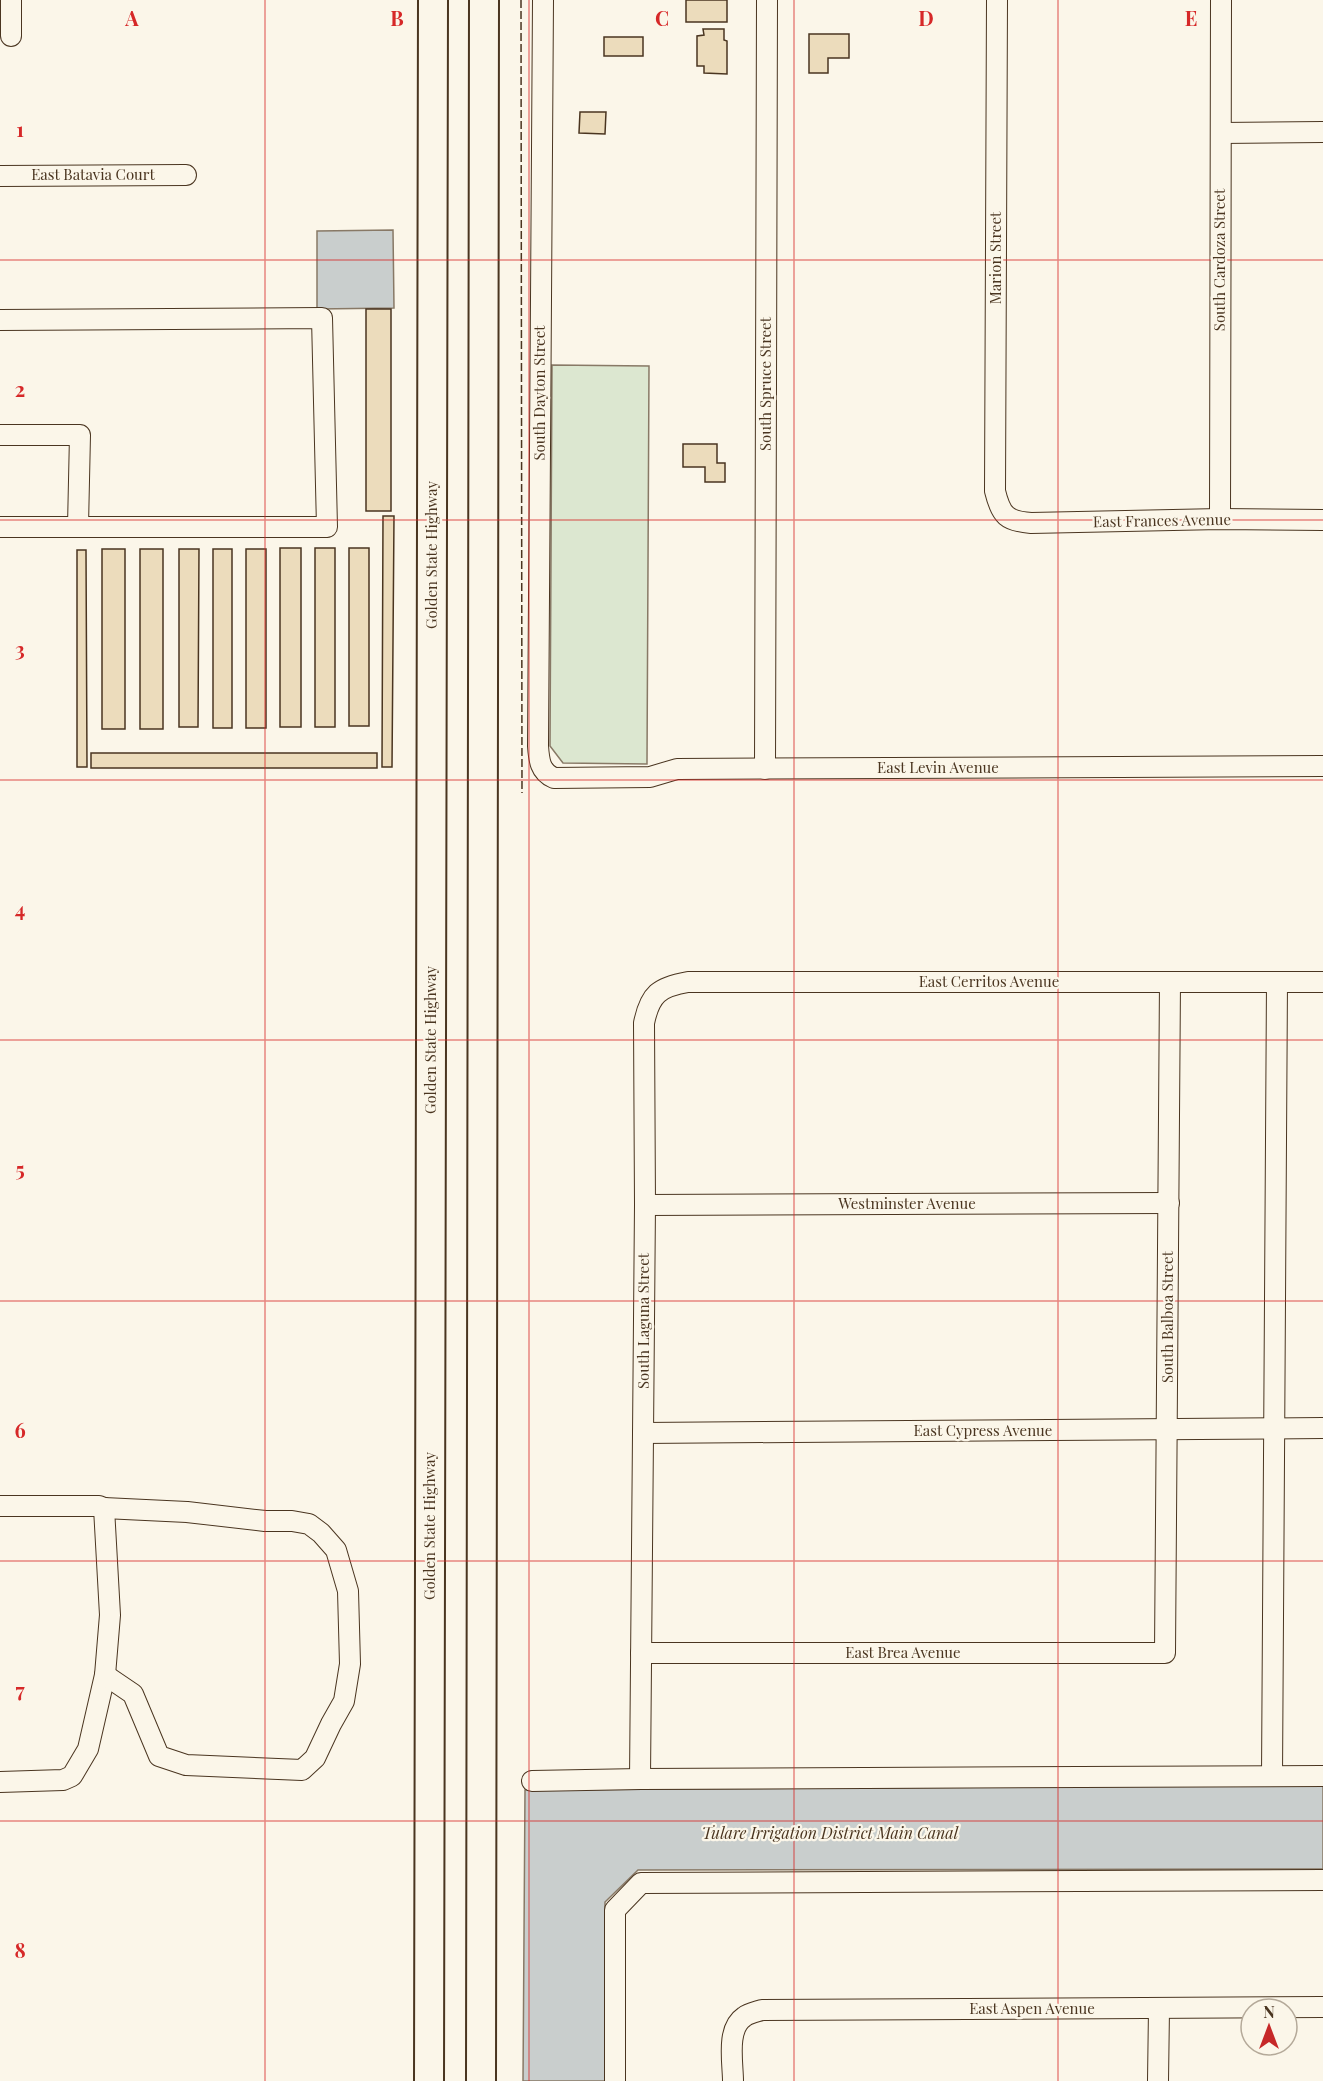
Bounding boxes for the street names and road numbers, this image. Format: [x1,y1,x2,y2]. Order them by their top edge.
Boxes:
street label: East Batavia Court [31,164,155,184]
street label: South Cardoza Street [1209,188,1229,331]
street label: Marion Street [985,211,1005,304]
street label: South Spruce Street [755,316,775,451]
street label: South Dayton Street [529,325,549,461]
street label: Golden State Highway [421,481,441,629]
street label: East Frances Avenue [1093,509,1231,531]
street label: East Levin Avenue [877,757,999,777]
street label: Golden State Highway [420,966,440,1114]
street label: East Cerritos Avenue [919,971,1059,991]
street label: Westminster Avenue [837,1193,976,1213]
street label: South Balboa Street [1157,1250,1177,1383]
street label: South Laguna Street [633,1252,653,1389]
street label: East Cypress Avenue [914,1420,1052,1440]
street label: Golden State Highway [419,1452,439,1600]
street label: East Brea Avenue [845,1642,961,1662]
street label: East Aspen Avenue [969,1998,1095,2018]

